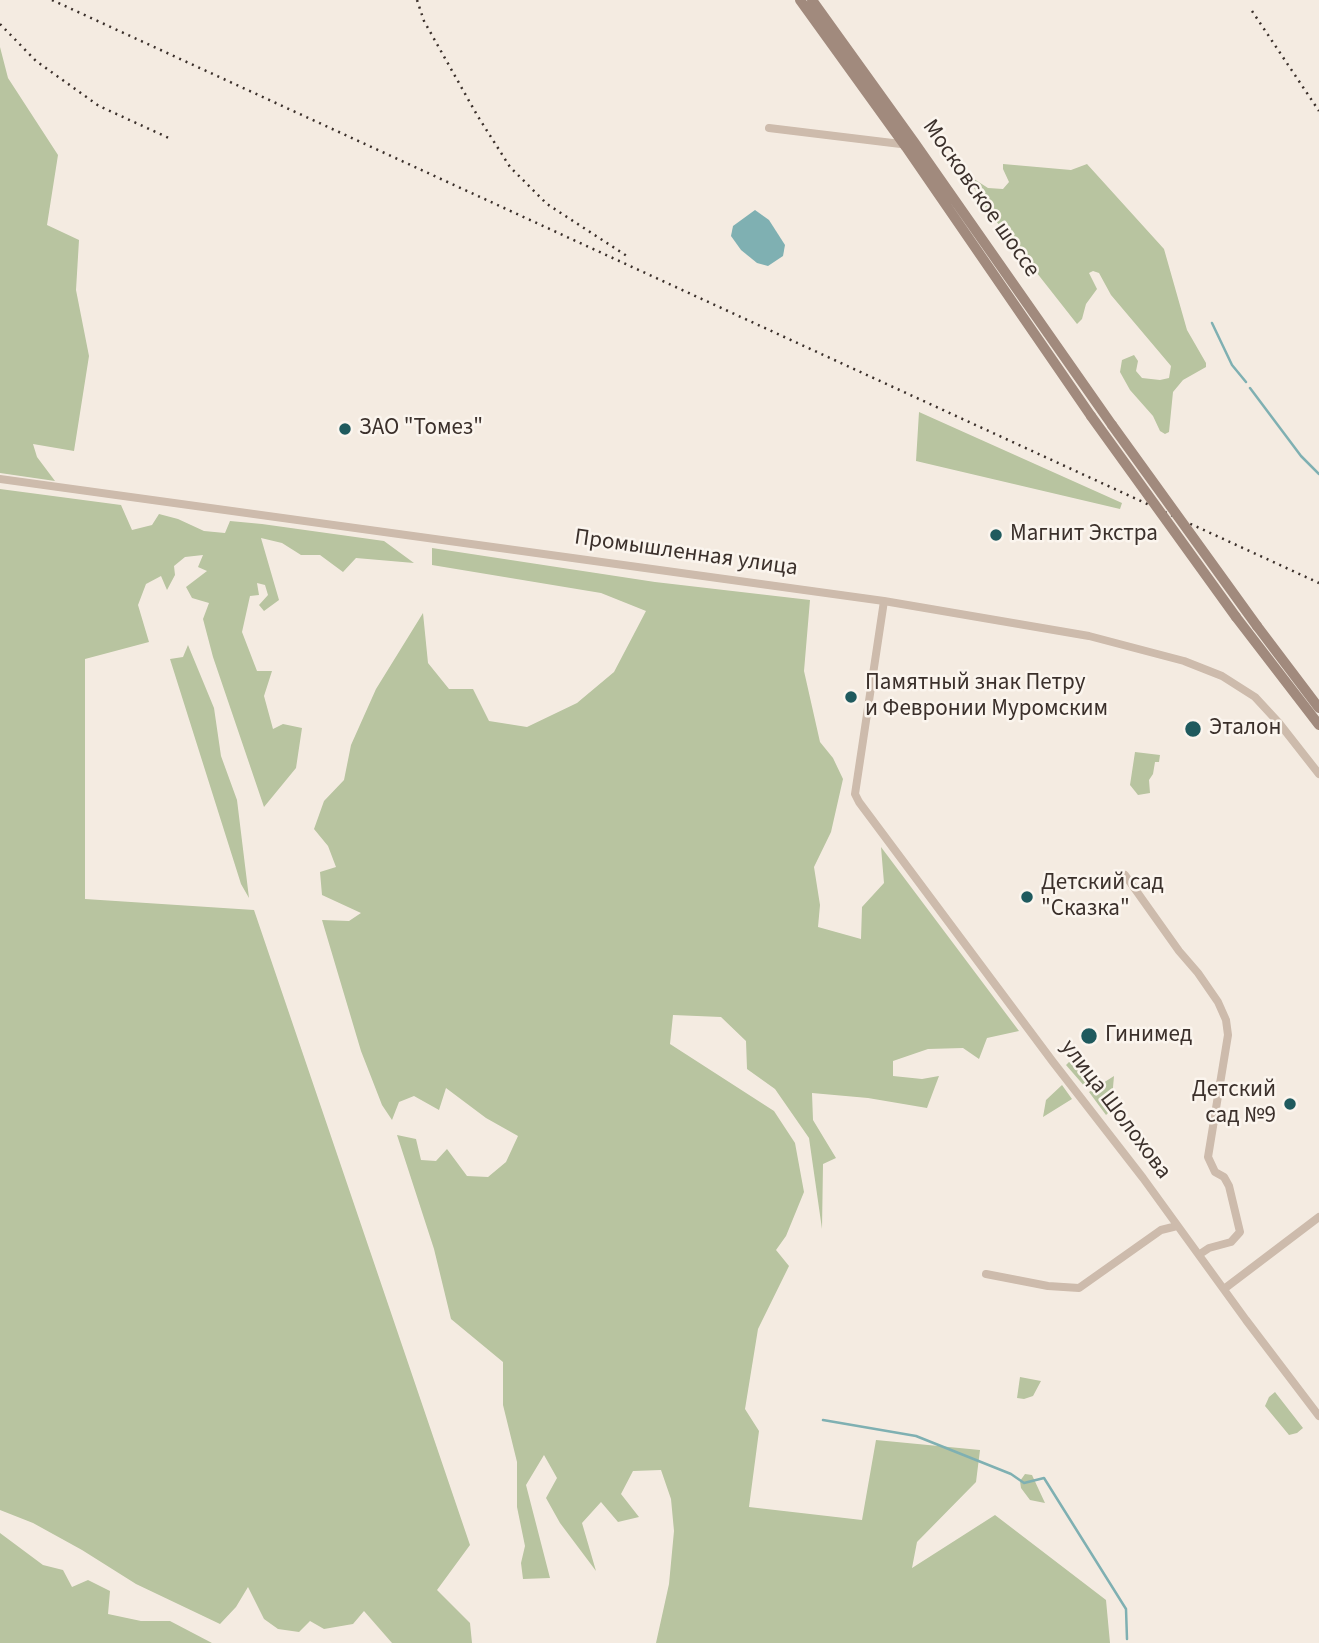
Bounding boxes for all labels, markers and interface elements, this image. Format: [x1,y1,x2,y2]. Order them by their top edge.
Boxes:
street label: Московское шоссе [915,115,1045,283]
place label: ЗАО "Томез" [359,415,483,443]
marker: ЗАО "Томез" [337,421,353,437]
place label: Магнит Экстра [1010,521,1158,549]
street label: Промышленная улица [573,525,799,583]
marker: Магнит Экстра [988,527,1004,543]
place label: Памятный знак Петру и Февронии Муромским [865,670,1108,724]
marker: Памятный знак Петру и Февронии Муромским [843,689,859,705]
place label: Эталон [1209,715,1281,743]
marker: Эталон [1183,719,1203,739]
place label: Детский сад "Сказка" [1041,870,1164,924]
marker: Детский сад "Сказка" [1019,889,1035,905]
place label: Гинимед [1105,1022,1192,1050]
marker: Гинимед [1079,1026,1099,1046]
street label: улица Шолохова [1054,1035,1176,1185]
place label: Детский сад №9 [1192,1077,1276,1131]
marker: Детский сад №9 [1282,1096,1298,1112]

